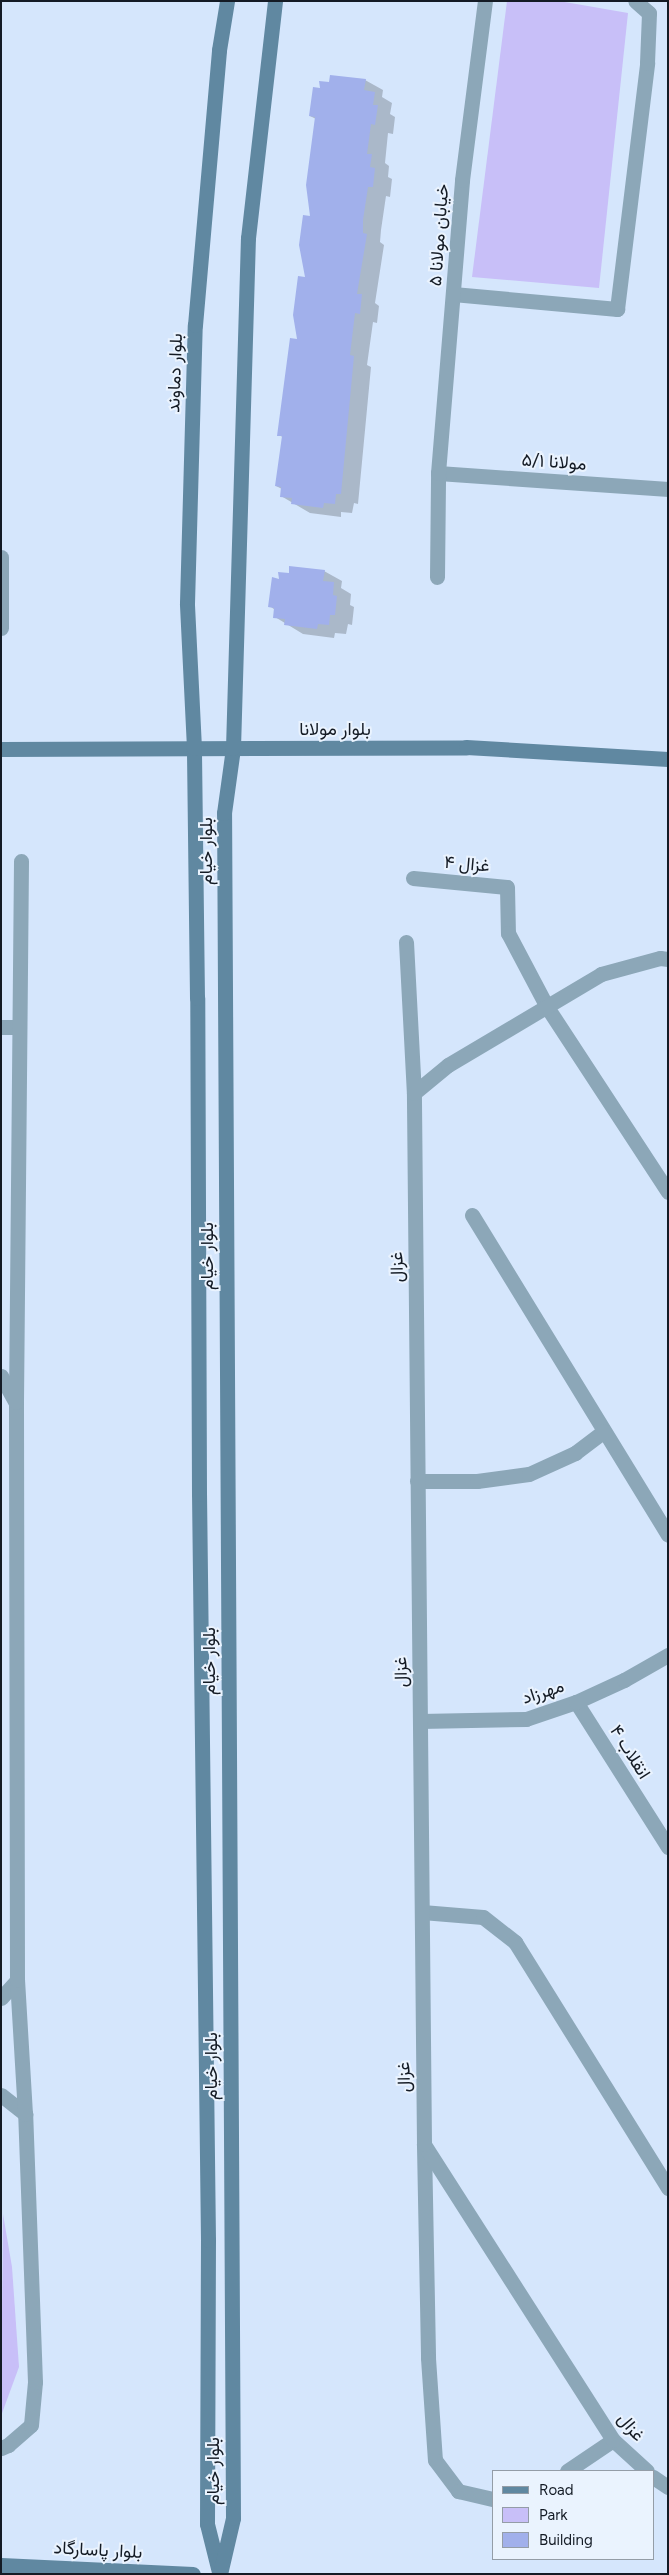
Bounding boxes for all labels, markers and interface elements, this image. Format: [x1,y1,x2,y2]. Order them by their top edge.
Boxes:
street label: خیابان مولانا ۵ [425,183,453,287]
street label: بلوار دماوند [163,333,187,413]
street label: مولانا ۵/۱ [521,449,587,475]
street label: بلوار مولانا [299,718,371,740]
street label: بلوار خیام [195,817,217,885]
street label: غزال ۴ [443,851,491,877]
street label: بلوار خیام [196,1222,218,1290]
street label: غزال [386,1251,408,1283]
street label: بلوار خیام [198,1627,220,1695]
street label: غزال [390,1656,412,1688]
street label: مهرزاد [519,1675,567,1709]
street label: انقلاب ۴ [605,1721,655,1783]
street label: بلوار خیام [200,2032,222,2100]
street label: غزال [393,2061,415,2093]
street label: غزال [613,2408,649,2446]
street label: بلوار خیام [202,2437,224,2505]
legend [492,2470,654,2560]
text: Road [539,2481,574,2499]
text: Park [539,2506,568,2524]
text: Building [539,2531,593,2549]
street label: بلوار پاسارگاد [53,2537,143,2563]

